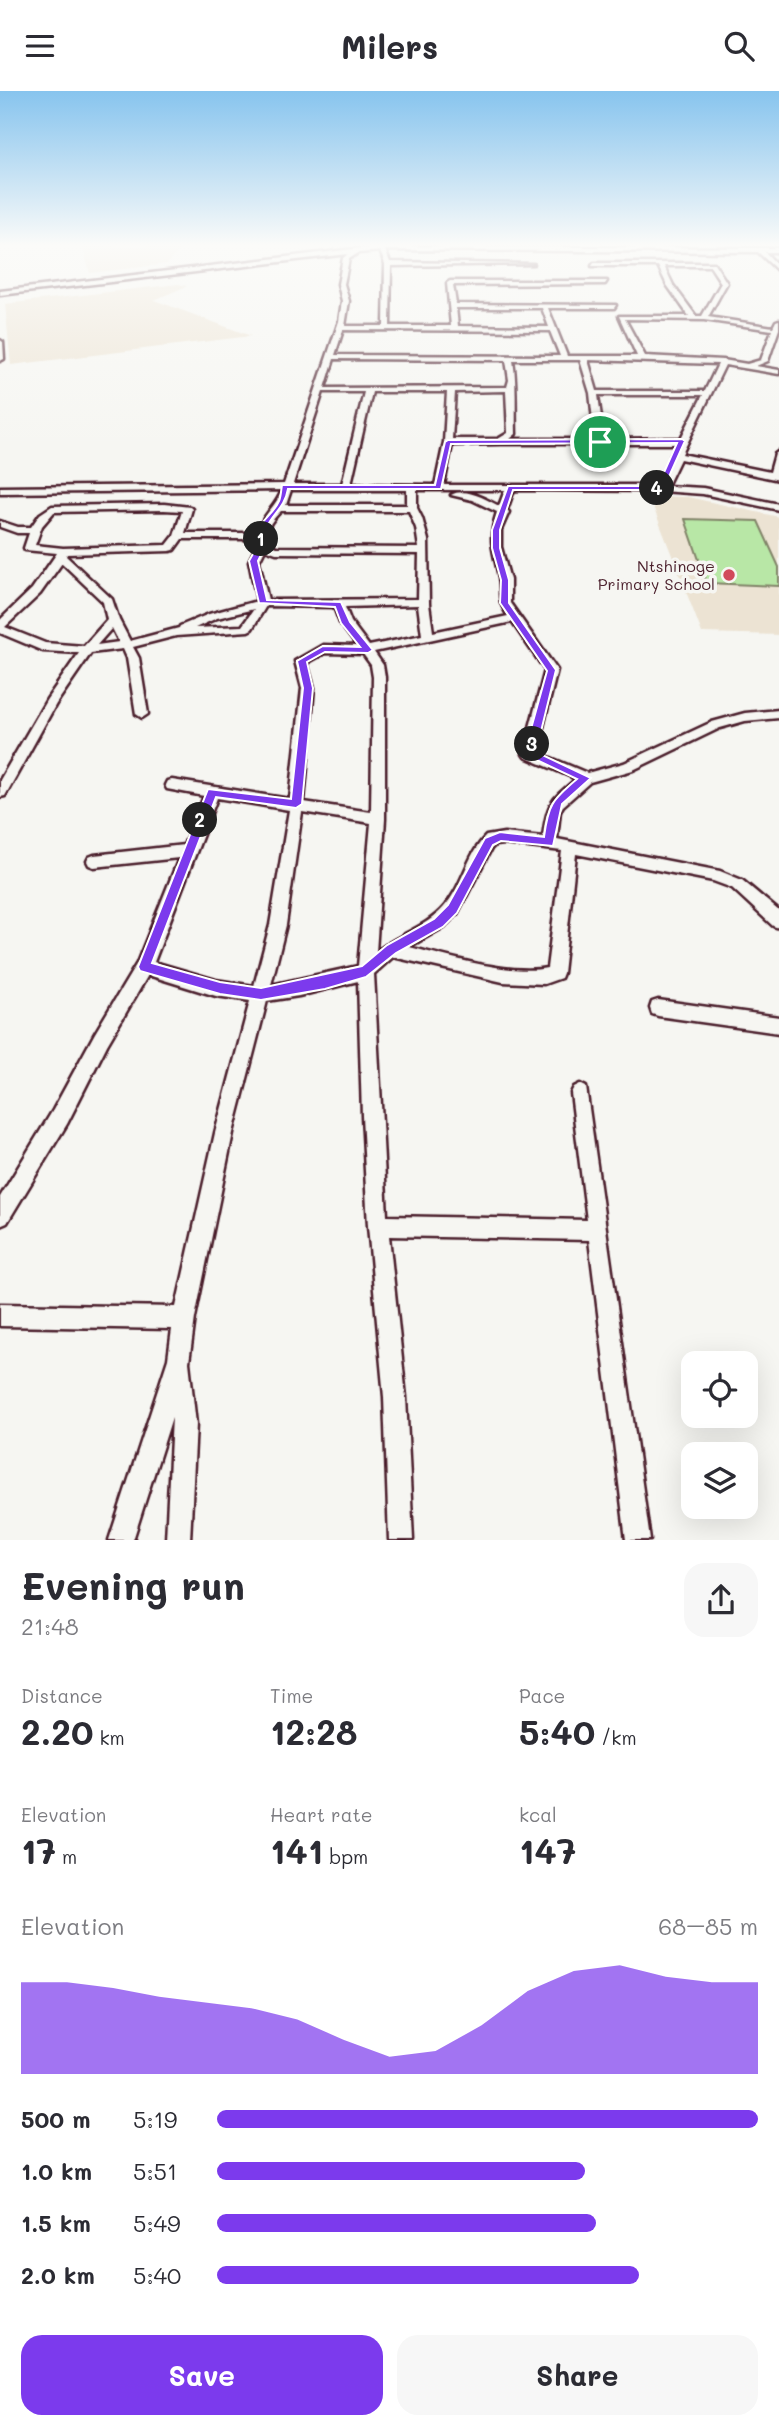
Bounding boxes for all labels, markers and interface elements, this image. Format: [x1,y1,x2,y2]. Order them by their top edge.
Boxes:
text: Milers [341,25,438,67]
icon: menu [21,27,59,65]
icon: search [720,27,758,65]
pin [570,412,630,472]
icon: arrive [581,423,619,461]
pin: 4 [640,471,674,505]
text: 4 [650,475,663,500]
pin: 1 [244,521,278,557]
text: 1 [256,526,265,551]
place label: Ntshinoge Primary School [598,555,715,594]
marker: Ntshinoge Primary School [721,567,737,583]
pin: 3 [514,727,550,761]
text: 3 [526,731,537,756]
pin: 2 [182,803,218,837]
text: 2 [194,807,205,832]
map controls [681,1351,758,1519]
button: locate [681,1351,758,1428]
button: layers [681,1442,758,1519]
text: Evening run [21,1560,245,1610]
button: share [684,1563,758,1637]
text: 21:48 [21,1611,79,1641]
text: Distance [21,1683,103,1708]
text: Time [270,1683,313,1708]
text: Pace [519,1683,565,1708]
text: 2.20 [21,1708,93,1754]
text: 12:28 [270,1708,357,1754]
text: 5:40 [519,1708,595,1754]
text: km [93,1725,125,1750]
text: /km [595,1725,637,1750]
text: Elevation [21,1802,106,1827]
text: Heart rate [270,1802,373,1827]
text: kcal [519,1802,557,1827]
text: 17 [21,1827,56,1873]
text: 141 [270,1827,323,1873]
text: 147 [519,1827,576,1873]
text: m [56,1844,77,1869]
text: bpm [323,1844,368,1869]
text: Elevation [21,1911,124,1941]
text: 68–85 m [658,1911,758,1941]
text: 500 m [21,2104,91,2134]
text: 5:19 [133,2104,177,2134]
text: 1.0 km [21,2156,92,2186]
text: 5:51 [133,2156,177,2186]
text: 1.5 km [21,2208,91,2238]
text: 5:49 [133,2208,181,2238]
text: 2.0 km [21,2260,95,2290]
text: 5:40 [133,2260,181,2290]
button: Save [21,2335,383,2415]
button: Share [397,2335,758,2415]

